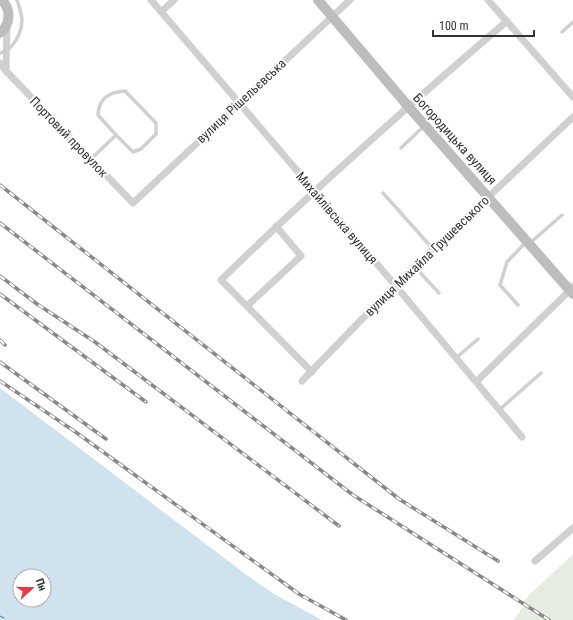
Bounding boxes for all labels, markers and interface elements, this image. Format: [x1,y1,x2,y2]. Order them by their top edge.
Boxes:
scale bar [433,12,534,38]
text: 100 m [439,19,469,33]
street label: вулиця Рішельєвська [193,56,289,146]
street label: Богородицька вулиця [410,90,500,188]
street label: Портовий провулок [27,94,112,181]
street label: Михайлівська вулиця [293,169,381,267]
street label: вулиця Михайла Грушевського [362,193,492,319]
north arrow [12,568,52,608]
text: Пн [33,577,49,593]

